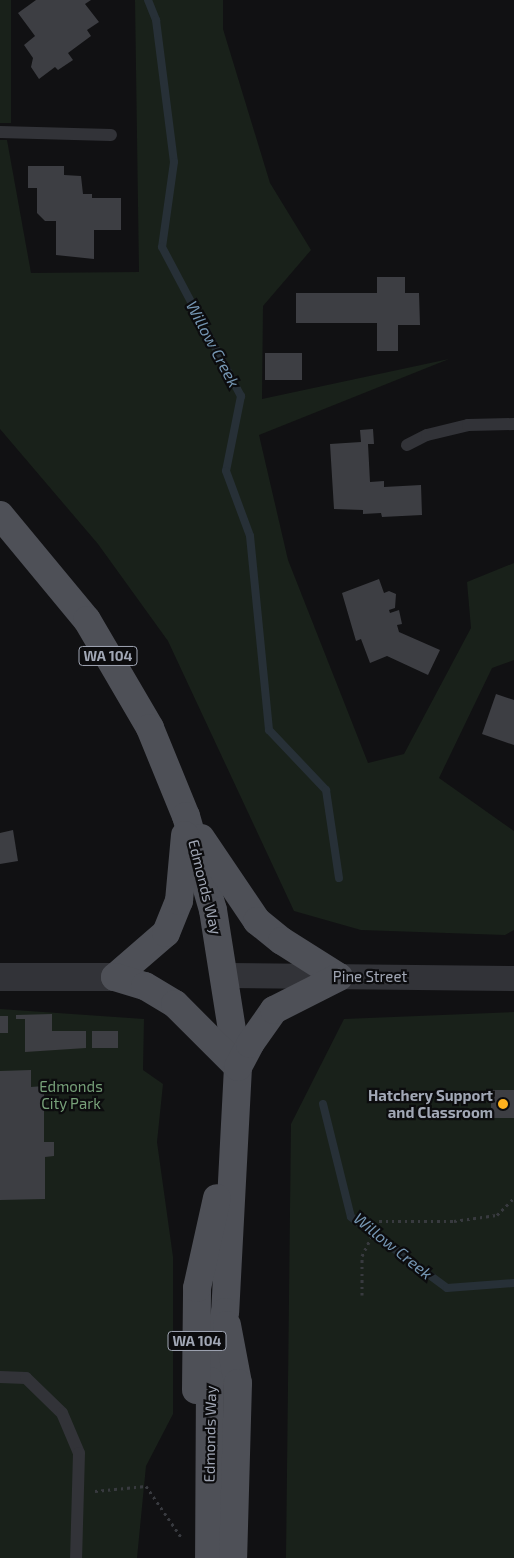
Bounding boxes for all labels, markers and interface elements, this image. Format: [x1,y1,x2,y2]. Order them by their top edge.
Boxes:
water label: Willow Creek [182,297,244,391]
road number: WA 104 [78,644,138,668]
street label: Edmonds Way [185,838,225,936]
street label: Pine Street [333,968,407,986]
park label: Edmonds City Park [39,1077,103,1112]
place label: Hatchery Support and Classroom [368,1086,493,1121]
marker: Hatchery Support and Classroom [497,1098,509,1110]
water label: Willow Creek [350,1209,436,1283]
road number: WA 104 [167,1330,227,1352]
street label: Edmonds Way [200,1385,220,1483]

